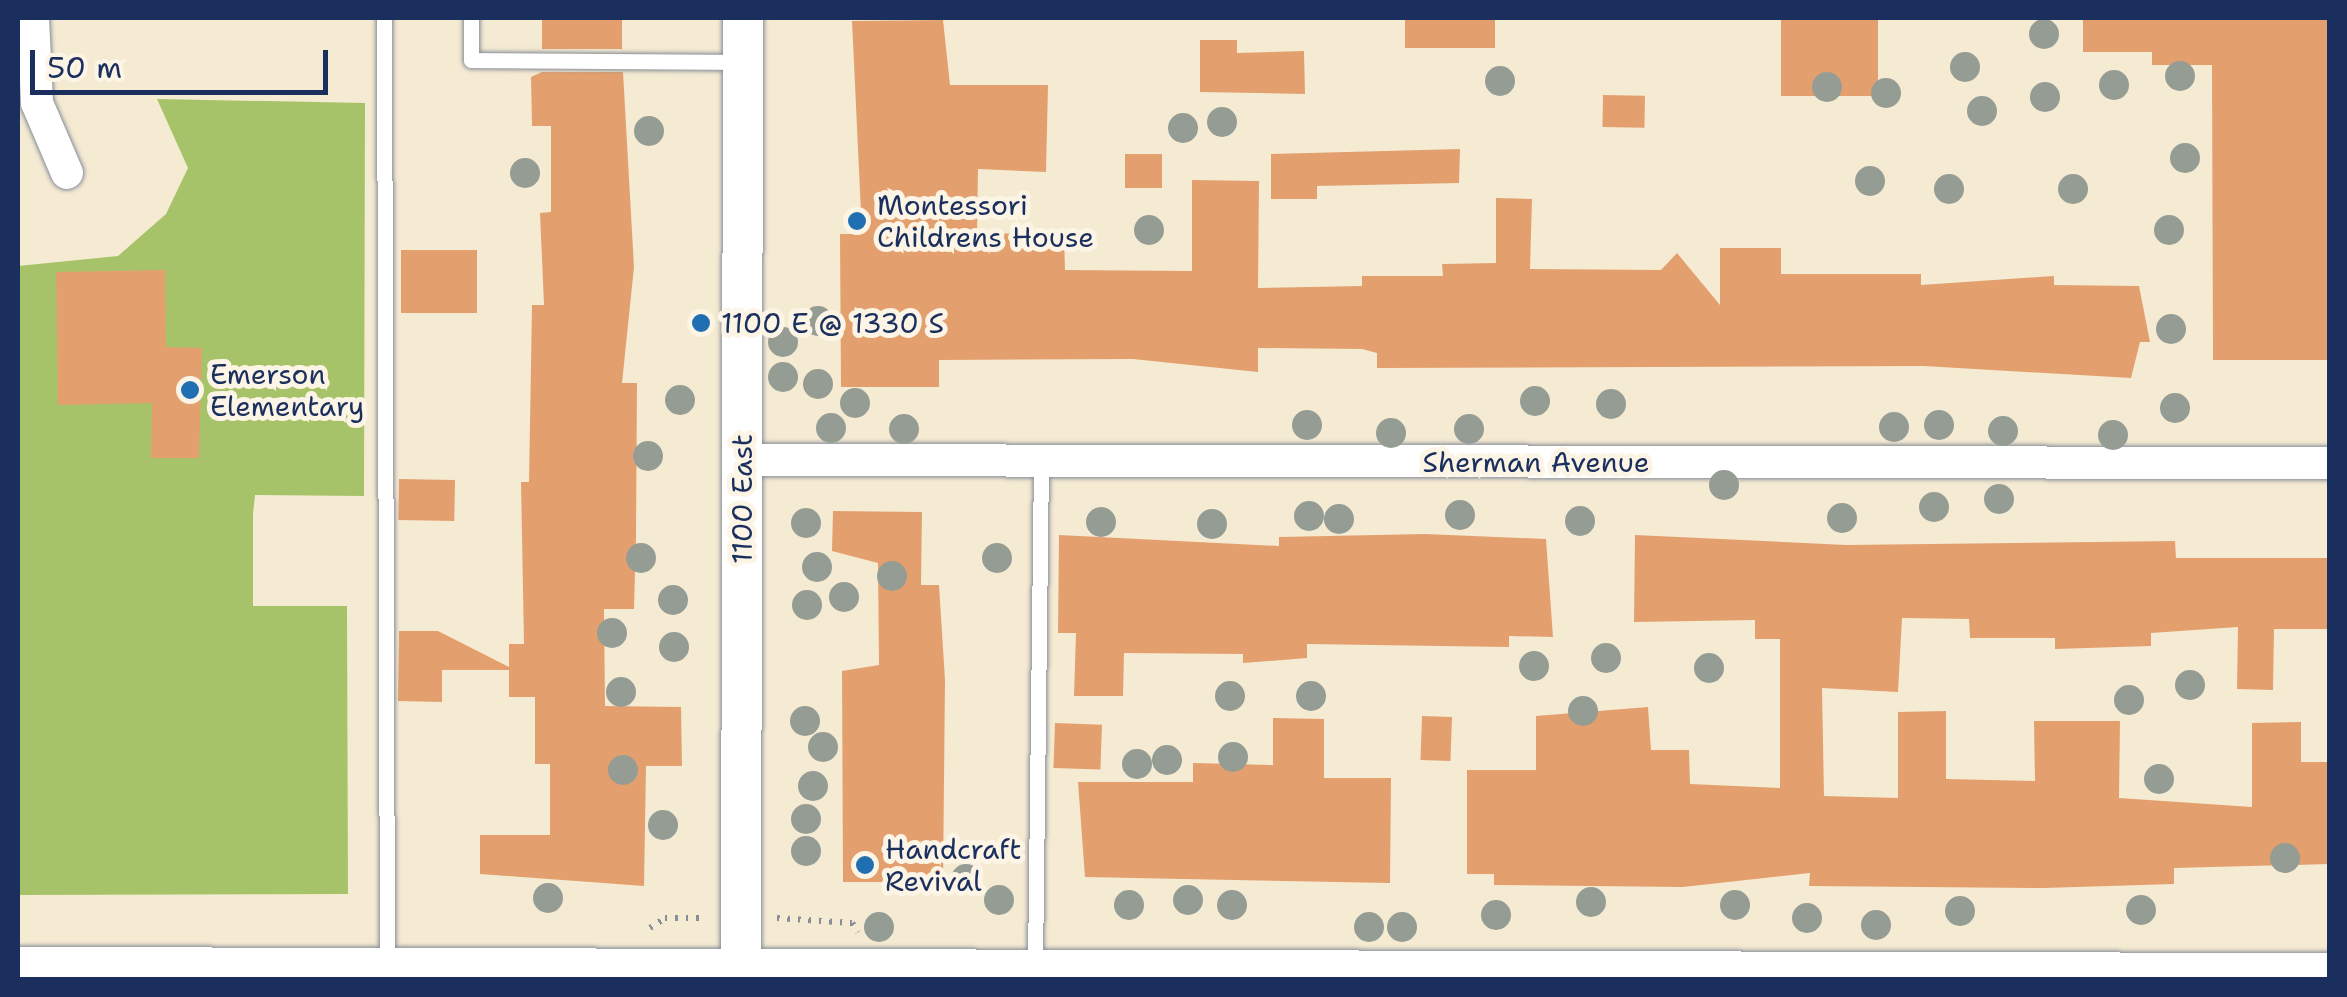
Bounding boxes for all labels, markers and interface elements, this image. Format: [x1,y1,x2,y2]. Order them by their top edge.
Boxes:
scale bar [35,30,332,92]
text: 50 m [47,47,122,88]
place label: Montessori Childrens House [877,188,1094,254]
marker: Montessori Childrens House [846,210,868,232]
place label: 1100 E @ 1330 S [721,306,944,340]
marker: 1100 E @ 1330 S [690,312,712,334]
place label: Emerson Elementary [210,357,364,423]
marker: Emerson Elementary [179,379,201,401]
street label: 1100 East [725,434,759,564]
street label: Sherman Avenue [1422,445,1650,479]
place label: Handcraft Revival [885,832,1021,898]
marker: Handcraft Revival [854,854,876,876]

